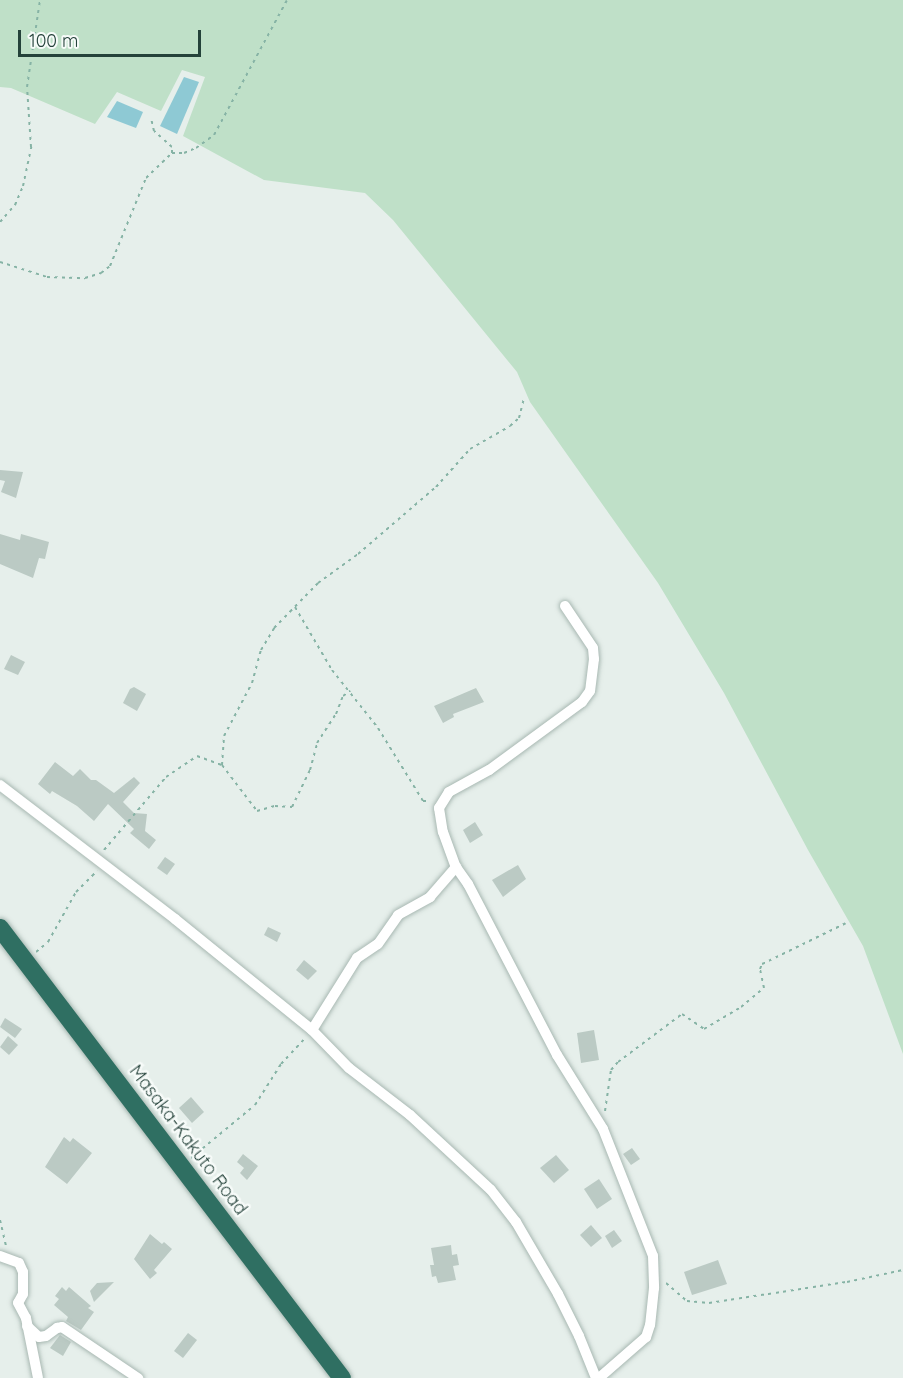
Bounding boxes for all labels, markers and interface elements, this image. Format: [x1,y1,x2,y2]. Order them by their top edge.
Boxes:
scale bar [21,18,204,56]
text: 100 m [29,29,78,52]
street label: Masaka-Kakuto Road [125,1061,251,1219]

